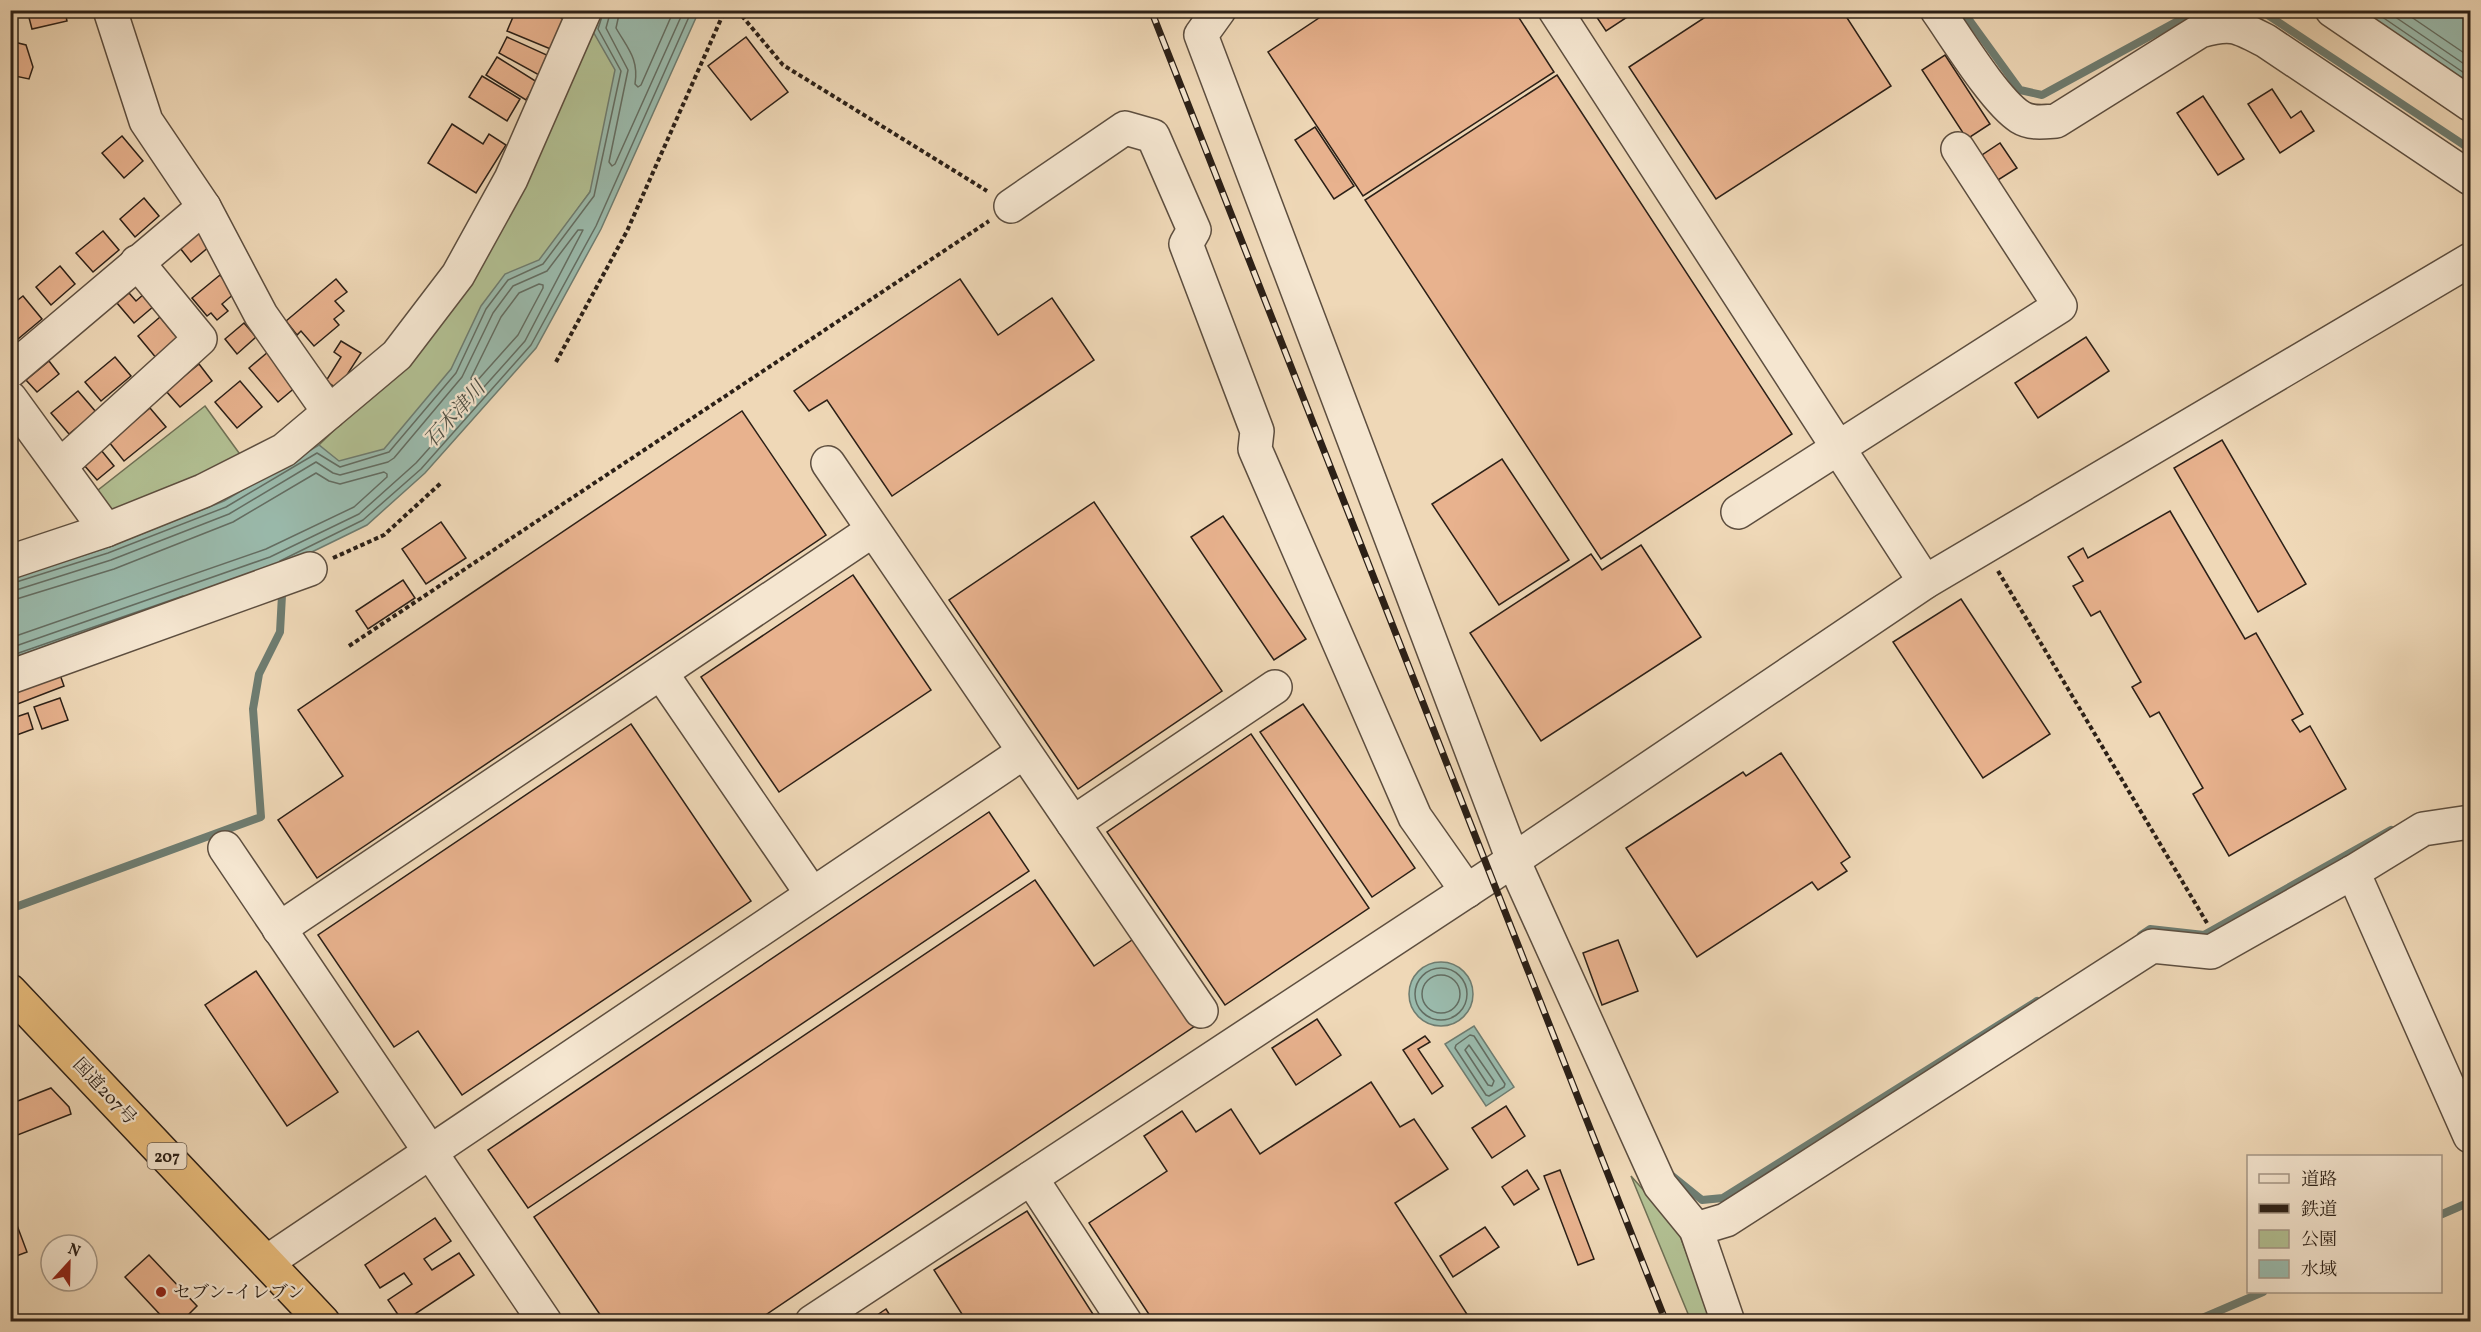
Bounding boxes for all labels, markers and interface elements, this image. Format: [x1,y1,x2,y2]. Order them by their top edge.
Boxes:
water label: 石木津川 [418,375,494,454]
street label: 国道207号 [66,1053,141,1131]
road number: 207 [148,1143,186,1169]
legend [2247,1155,2442,1293]
text: 道路 [2301,1168,2337,1193]
text: 鉄道 [2301,1198,2337,1223]
text: 公園 [2301,1228,2337,1253]
north arrow [39,1233,99,1293]
text: N [64,1239,84,1263]
text: 水域 [2301,1258,2337,1283]
place label: セブン-イレブン [173,1281,305,1306]
marker: セブン-イレブン [154,1285,168,1299]

